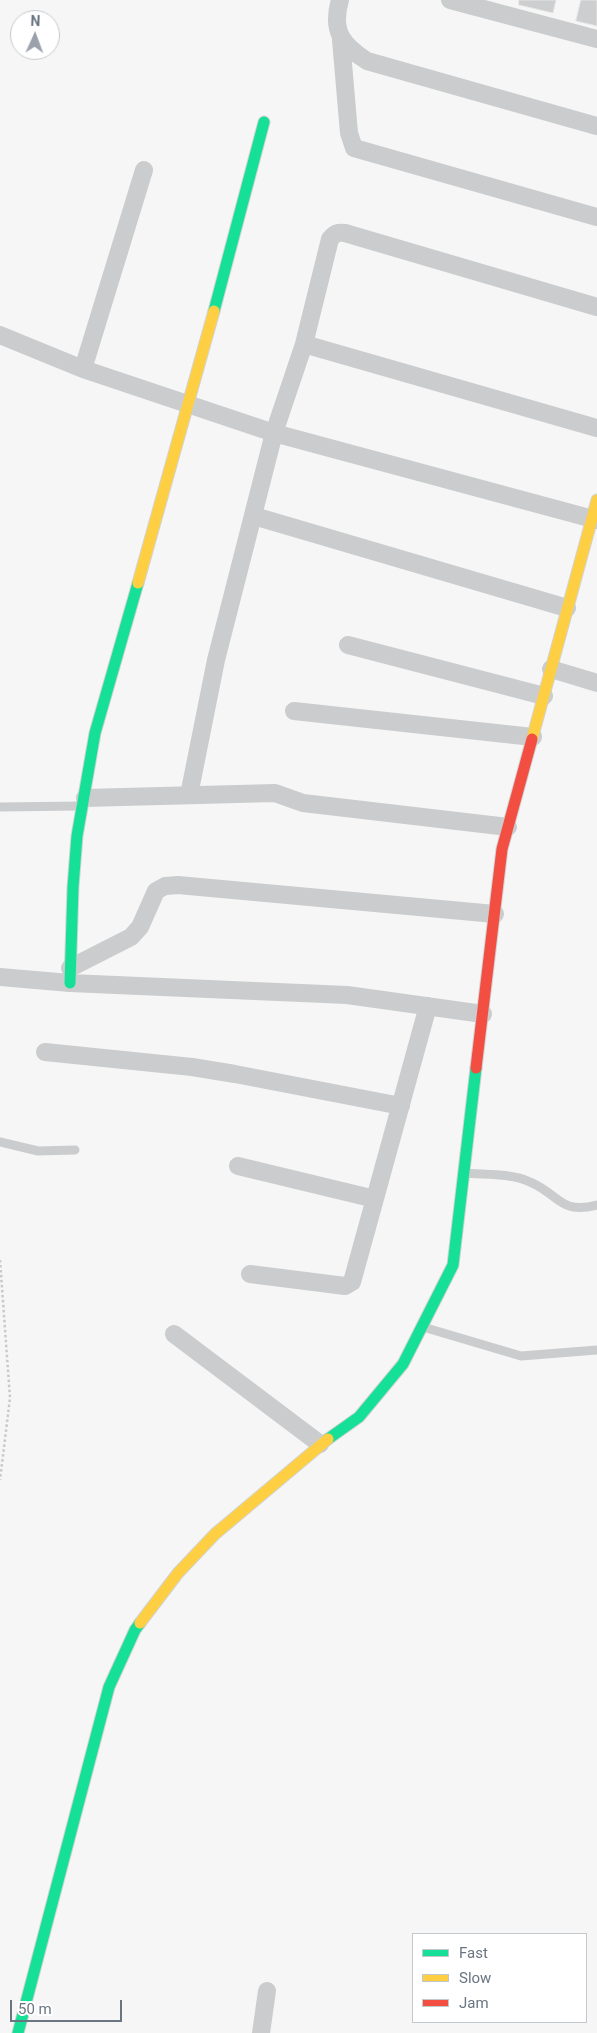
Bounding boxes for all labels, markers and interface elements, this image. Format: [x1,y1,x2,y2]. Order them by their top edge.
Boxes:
north arrow [10,10,60,60]
text: N [30,13,41,29]
legend [412,1933,587,2023]
text: Fast [459,1944,488,1962]
text: Slow [459,1969,491,1987]
scale bar [12,1990,125,2022]
text: Jam [459,1994,489,2012]
text: 50 m [18,2000,52,2018]

